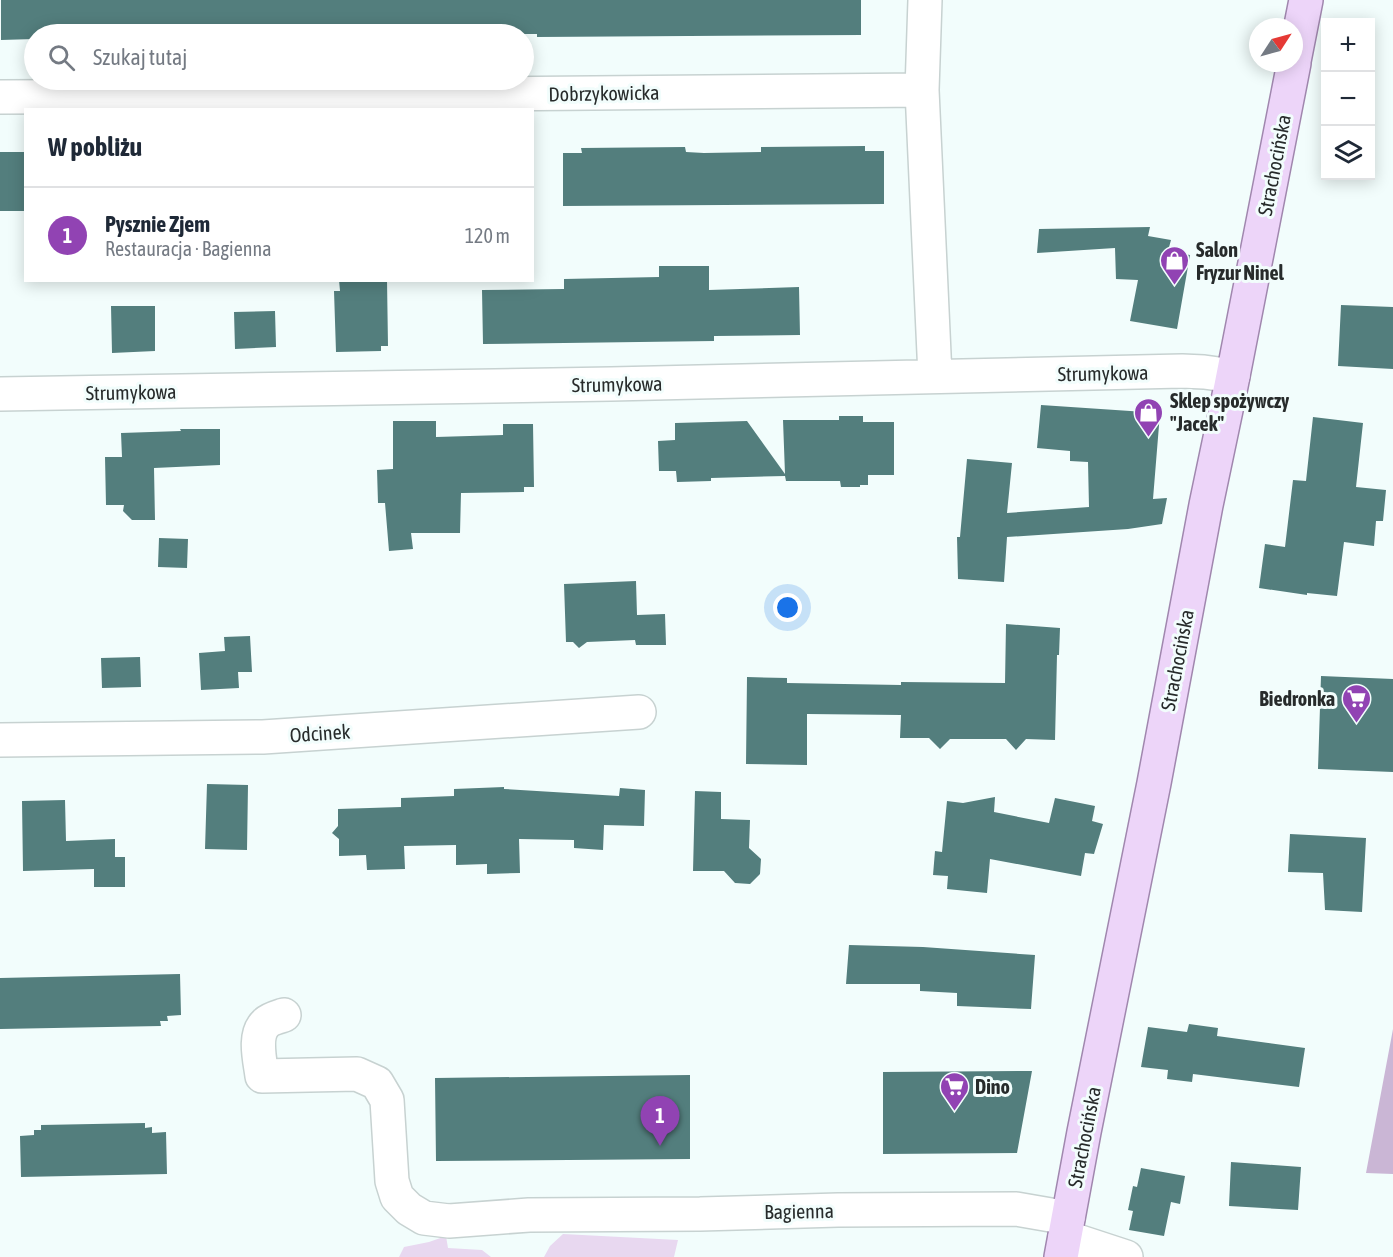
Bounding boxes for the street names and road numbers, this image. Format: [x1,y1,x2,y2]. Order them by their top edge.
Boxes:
street label: Dobrzykowicka [548,81,660,105]
street label: Strachocińska [1253,113,1295,217]
street label: Strumykowa [1057,361,1149,385]
street label: Strumykowa [571,372,663,396]
street label: Strumykowa [85,380,177,404]
street label: Strachocińska [1156,608,1198,712]
street label: Odcinek [289,719,351,747]
street label: Strachocińska [1063,1085,1105,1189]
street label: Bagienna [764,1199,834,1223]

